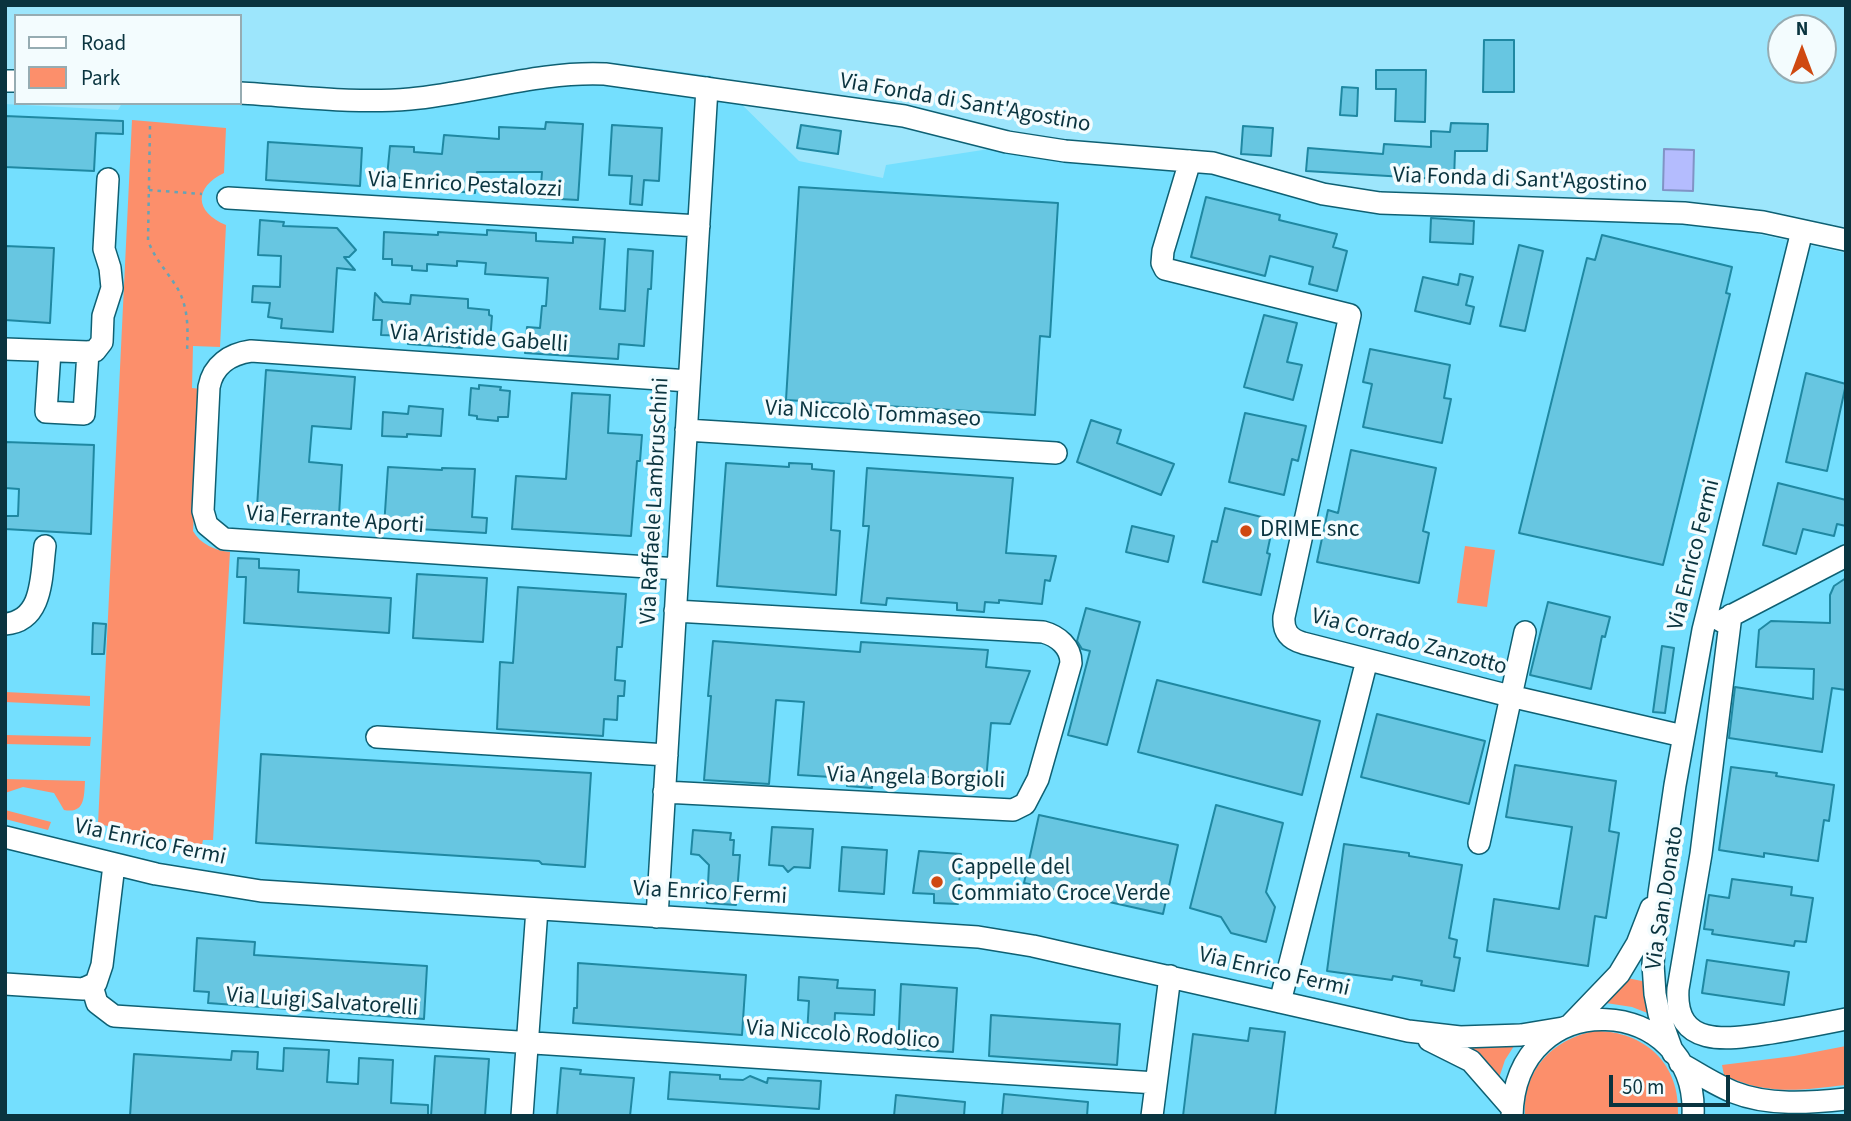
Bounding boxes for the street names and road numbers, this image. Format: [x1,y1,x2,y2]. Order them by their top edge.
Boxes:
street label: Via Fonda di Sant'Agostino [837,68,1093,140]
street label: Via Fonda di Sant'Agostino [1392,163,1648,199]
street label: Via Enrico Pestalozzi [367,167,563,205]
street label: Via Aristide Gabelli [389,320,569,360]
street label: Via Raffaele Lambruschini [636,377,676,625]
street label: Via Niccolò Tommaseo [764,396,982,434]
street label: Via Enrico Fermi [1663,477,1727,633]
street label: Via Ferrante Aporti [245,501,425,541]
street label: Via Corrado Zanzotto [1308,604,1510,682]
street label: Via Angela Borgioli [826,762,1006,796]
street label: Via Enrico Fermi [72,813,228,873]
street label: Via San Donato [1641,824,1691,972]
street label: Via Enrico Fermi [632,876,788,912]
street label: Via Enrico Fermi [1196,942,1352,1004]
street label: Via Luigi Salvatorelli [225,983,419,1023]
street label: Via Niccolò Rodolico [745,1015,941,1057]

